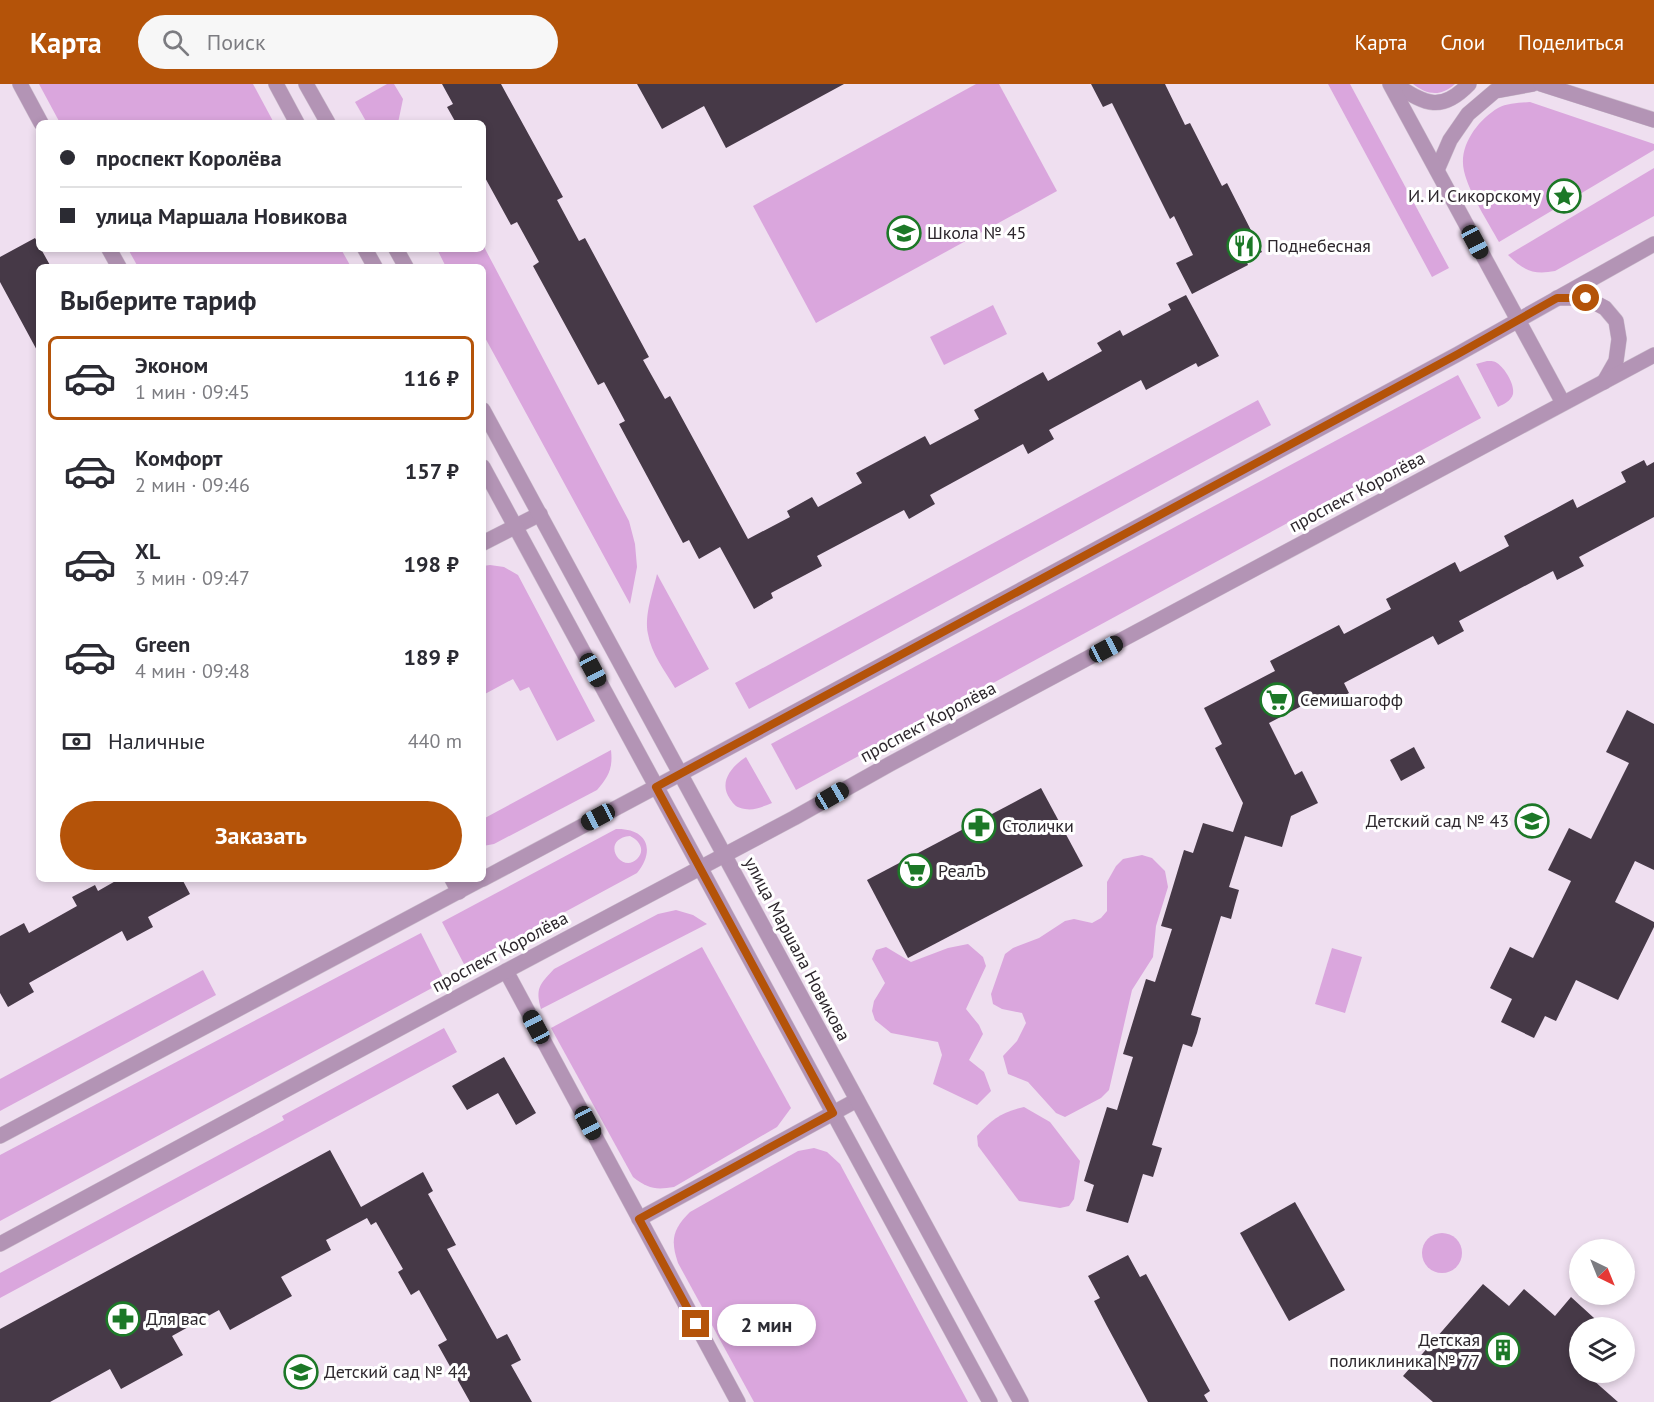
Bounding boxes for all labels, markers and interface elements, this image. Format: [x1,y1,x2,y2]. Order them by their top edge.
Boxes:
search box [138,15,558,69]
text: Карта [30,24,102,61]
icon: search [159,26,192,59]
text: Поиск [207,28,266,56]
text: Карта [1354,29,1407,56]
text: Слои [1440,29,1485,56]
text: Поделиться [1518,29,1624,56]
text: проспект Королёва [96,144,282,172]
place icon: И. И. Сикорскому [1546,178,1582,214]
place label: И. И. Сикорскому [1408,184,1542,207]
text: улица Маршала Новикова [96,202,347,230]
school or university icon: Школа № 45 [886,215,922,251]
place label: Школа № 45 [927,221,1026,244]
car [1459,222,1491,262]
restaurant icon: Поднебесная [1226,228,1262,264]
place label: Поднебесная [1267,234,1371,257]
text: Выберите тариф [60,283,256,317]
route start [1572,284,1599,311]
icon: car [63,351,117,405]
text: Эконом [135,351,208,379]
text: 116 ₽ [404,364,459,392]
text: 1 мин · 09:45 [135,379,250,405]
icon: car [63,444,117,498]
text: Комфорт [135,444,223,472]
street label: проспект Королёва [1285,446,1429,537]
text: 157 ₽ [405,457,459,485]
text: 2 мин · 09:46 [135,472,250,498]
icon: car [63,537,117,591]
text: XL [135,537,160,565]
text: 198 ₽ [404,550,459,578]
text: 3 мин · 09:47 [135,565,250,591]
icon: car [63,630,117,684]
text: Green [135,630,190,658]
car [1086,633,1126,665]
text: 189 ₽ [404,643,459,671]
car [577,650,609,690]
text: 4 мин · 09:48 [135,658,250,684]
street label: проспект Королёва [856,676,1000,767]
supermarket icon: Семишагофф [1259,682,1295,718]
place label: Семишагофф [1300,688,1403,711]
icon: cash [60,725,93,758]
text: Наличные [108,727,205,755]
text: 440 m [408,728,462,754]
car [812,779,852,813]
button: Заказать [60,801,462,870]
car [578,801,618,833]
school or university icon: Детский сад № 43 [1514,803,1550,839]
pharmacy icon: Столички [961,808,997,844]
place label: Детский сад № 43 [1366,809,1509,832]
place label: Столички [1002,814,1074,837]
street label: улица Маршала Новикова [739,853,856,1045]
supermarket icon: РеалЪ [897,853,933,889]
place label: РеалЪ [938,859,986,882]
street label: проспект Королёва [428,906,572,997]
car [520,1007,552,1047]
car [572,1103,604,1143]
north arrow [1569,1239,1635,1305]
map controls [1569,1239,1635,1383]
pharmacy icon: Для вас [105,1301,141,1337]
callout: 2 мин [717,1303,816,1345]
place label: Для вас [146,1307,207,1330]
route end [682,1310,709,1337]
text: 2 мин [741,1312,792,1338]
button: layers [1569,1317,1635,1383]
place label: Детская поликлиника № 77 [1329,1328,1480,1372]
building icon: Детская поликлиника № 77 [1485,1332,1521,1368]
school or university icon: Детский сад № 44 [283,1354,319,1390]
place label: Детский сад № 44 [324,1360,467,1383]

